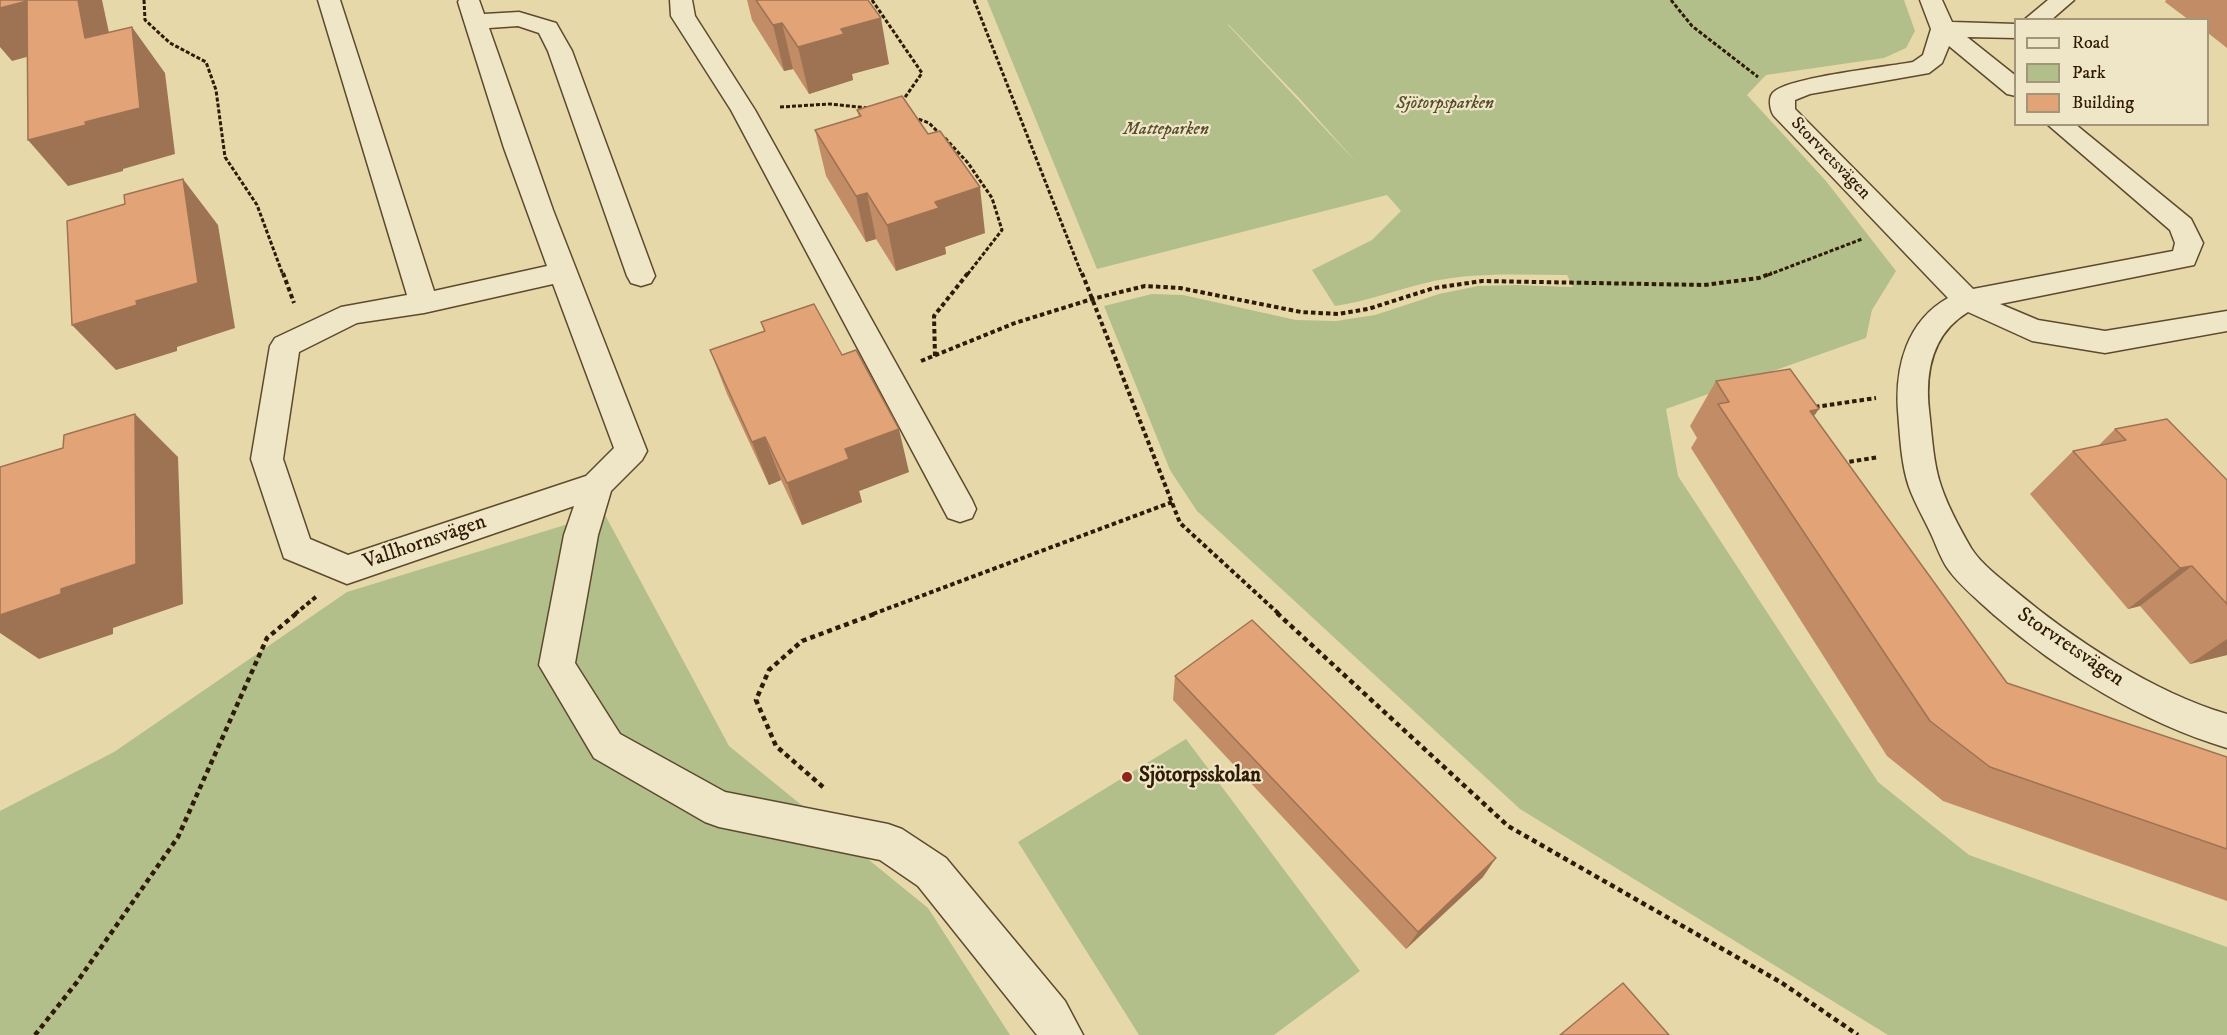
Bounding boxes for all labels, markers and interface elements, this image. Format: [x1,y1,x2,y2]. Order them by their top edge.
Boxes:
legend [2014,18,2209,126]
text: Road [2072,32,2109,54]
text: Park [2072,62,2106,84]
text: Building [2072,92,2134,114]
park label: Sjötorpsparken [1396,93,1494,115]
street label: Storvretsvägen [1785,113,1875,205]
park label: Matteparken [1123,119,1209,141]
street label: Vallhornsvägen [360,510,490,576]
street label: Storvretsvägen [2012,603,2128,693]
place label: Sjötorpsskolan [1139,764,1261,790]
marker: Sjötorpsskolan [1120,770,1134,784]

